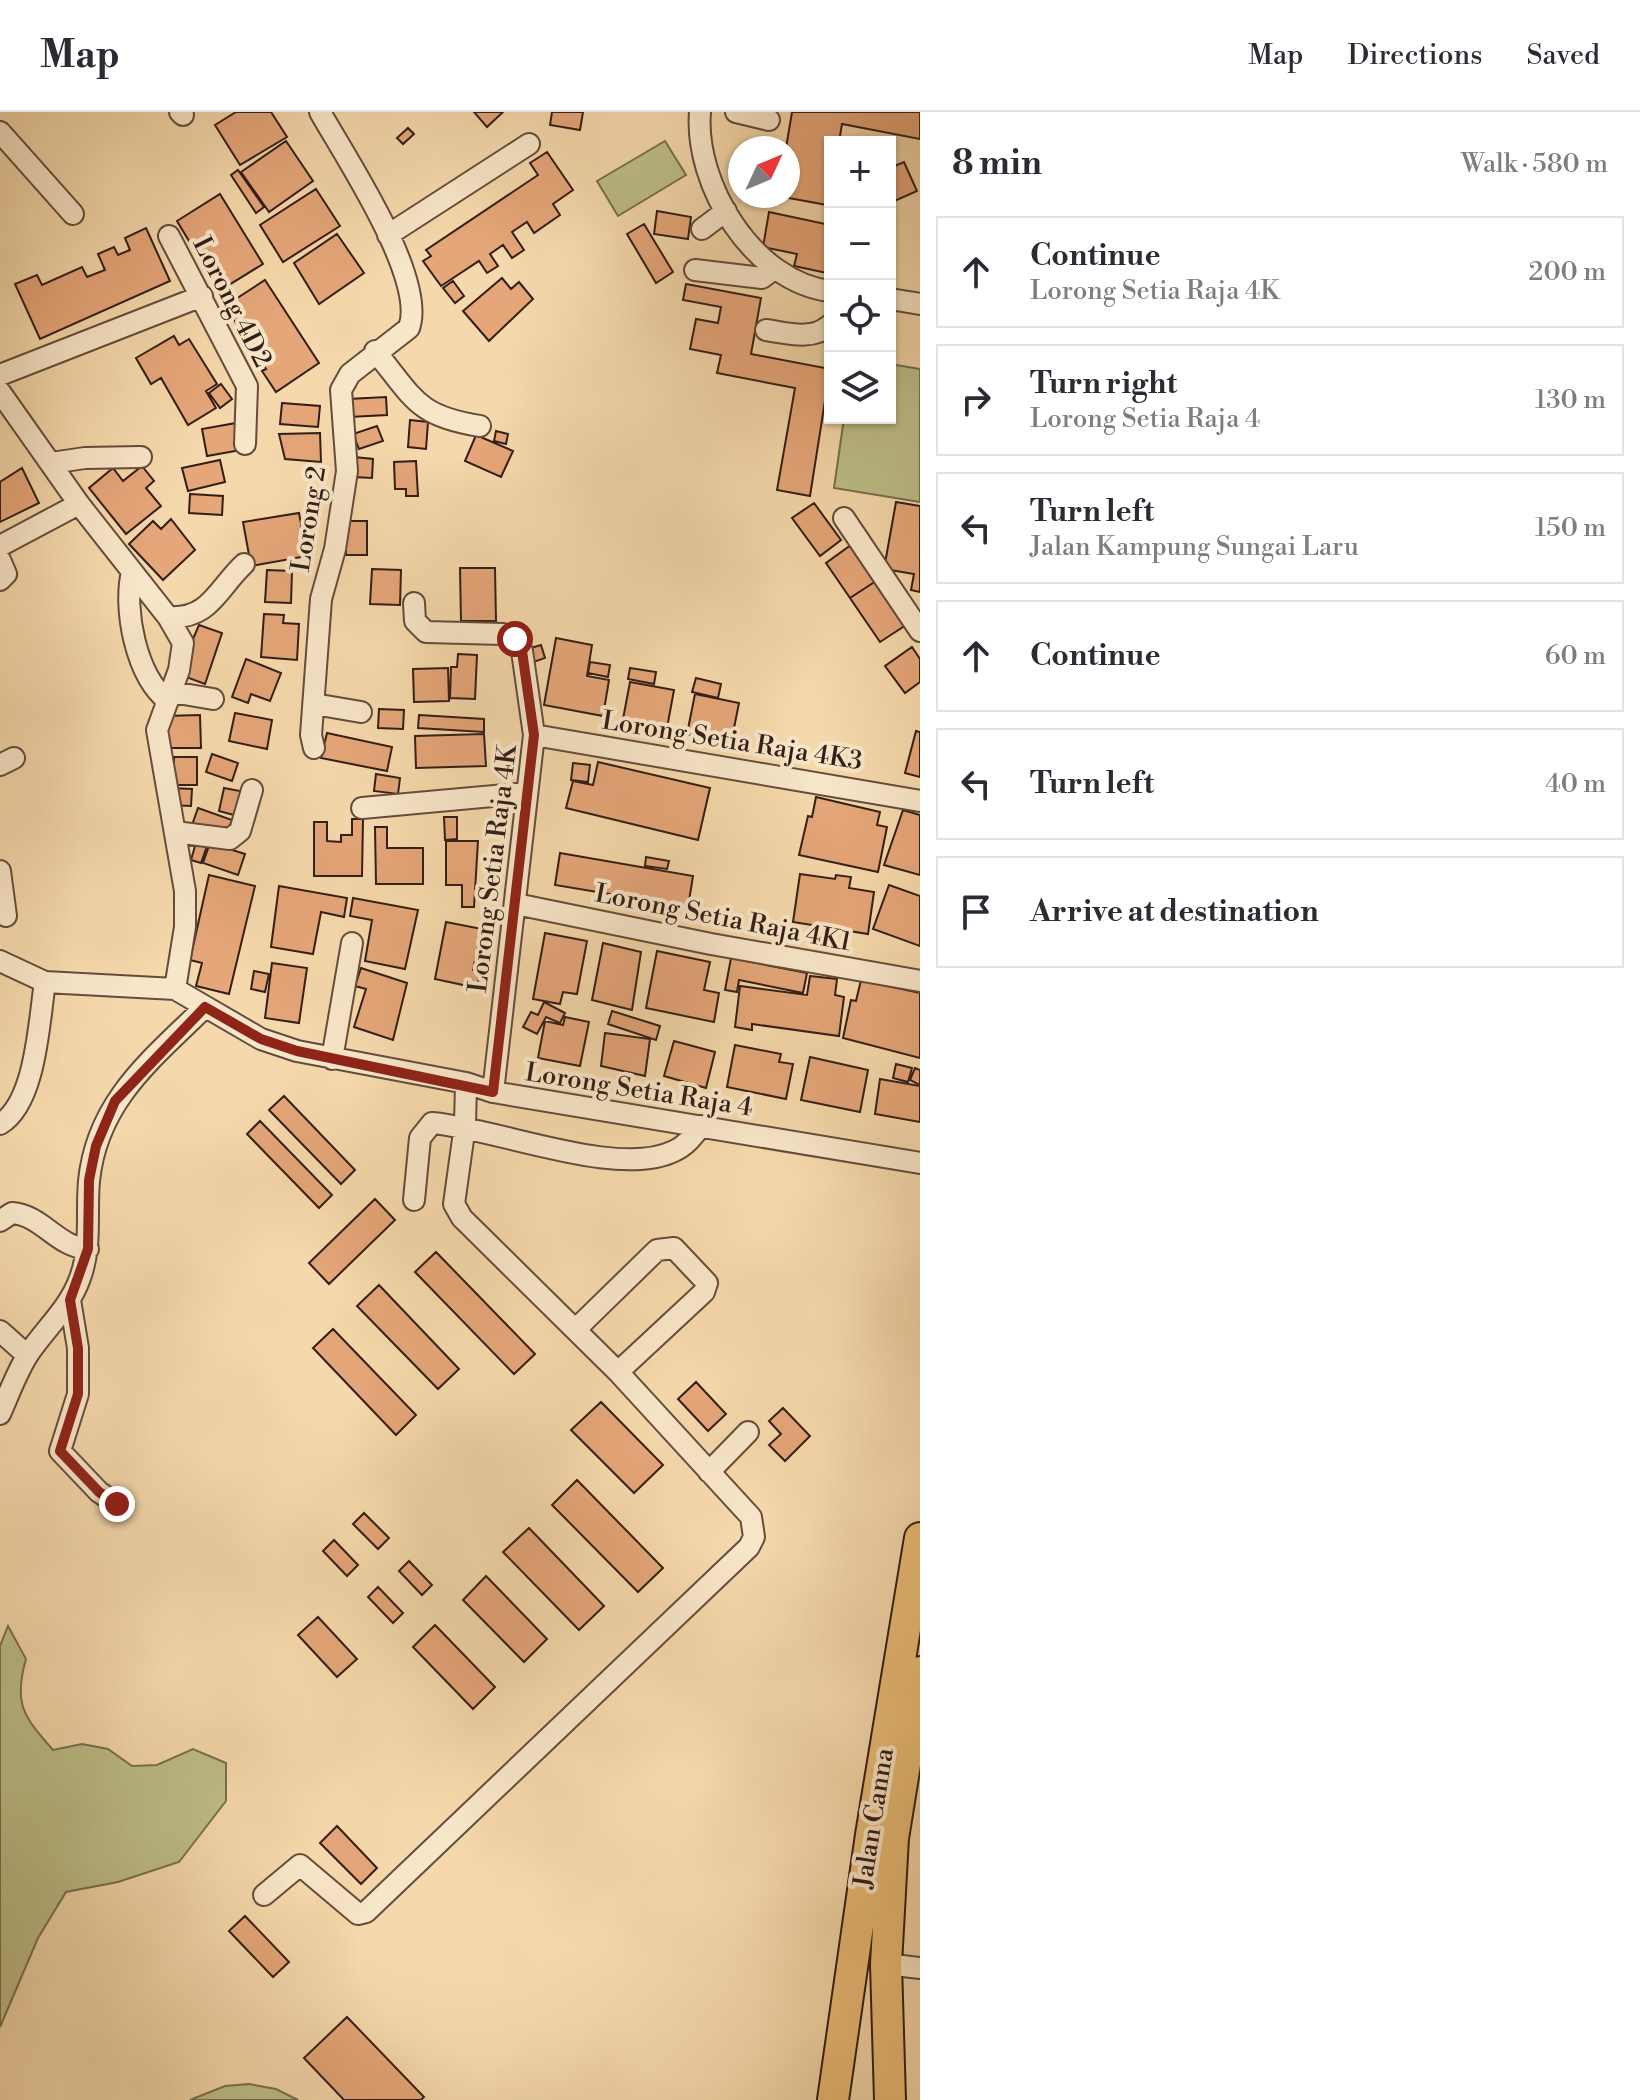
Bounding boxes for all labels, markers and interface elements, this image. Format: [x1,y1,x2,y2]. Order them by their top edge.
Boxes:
text: Map [40,32,120,79]
text: Map [1248,38,1303,73]
text: Directions [1347,38,1482,73]
text: Saved [1526,38,1600,73]
north arrow [728,136,800,208]
map controls [824,136,896,424]
button: + [824,136,896,208]
text: 8 min [952,143,1042,185]
text: Walk · 580 m [1461,148,1608,180]
button: − [824,208,896,280]
street label: Lorong 4D2 [185,231,279,373]
text: Continue [1030,237,1161,275]
icon: ahead [954,250,998,294]
text: 200 m [1529,256,1606,288]
text: Lorong Setia Raja 4K [1030,275,1279,307]
button: locate [824,280,896,352]
button: layers [824,352,896,424]
text: Turn right [1030,365,1177,403]
icon: right [954,378,998,422]
text: 130 m [1535,384,1606,416]
text: Lorong Setia Raja 4 [1030,403,1260,435]
street label: Lorong 2 [285,464,333,574]
text: Turn left [1030,493,1154,531]
icon: left [954,506,998,550]
text: 150 m [1535,512,1606,544]
text: Jalan Kampung Sungai Laru [1030,531,1359,563]
route start [497,621,533,657]
icon: ahead [954,634,998,678]
text: Continue [1030,637,1161,675]
text: 60 m [1545,640,1606,672]
street label: Lorong Setia Raja 4K3 [599,705,865,777]
street label: Lorong Setia Raja 4K [462,741,524,995]
icon: left [954,762,998,806]
text: Turn left [1030,765,1154,803]
text: 40 m [1545,768,1606,800]
street label: Lorong Setia Raja 4K1 [592,877,854,959]
icon: arrive [954,890,998,934]
text: Arrive at destination [1030,893,1319,931]
street label: Lorong Setia Raja 4 [523,1056,755,1124]
route end [99,1486,135,1522]
street label: Jalan Canna [847,1745,901,1891]

